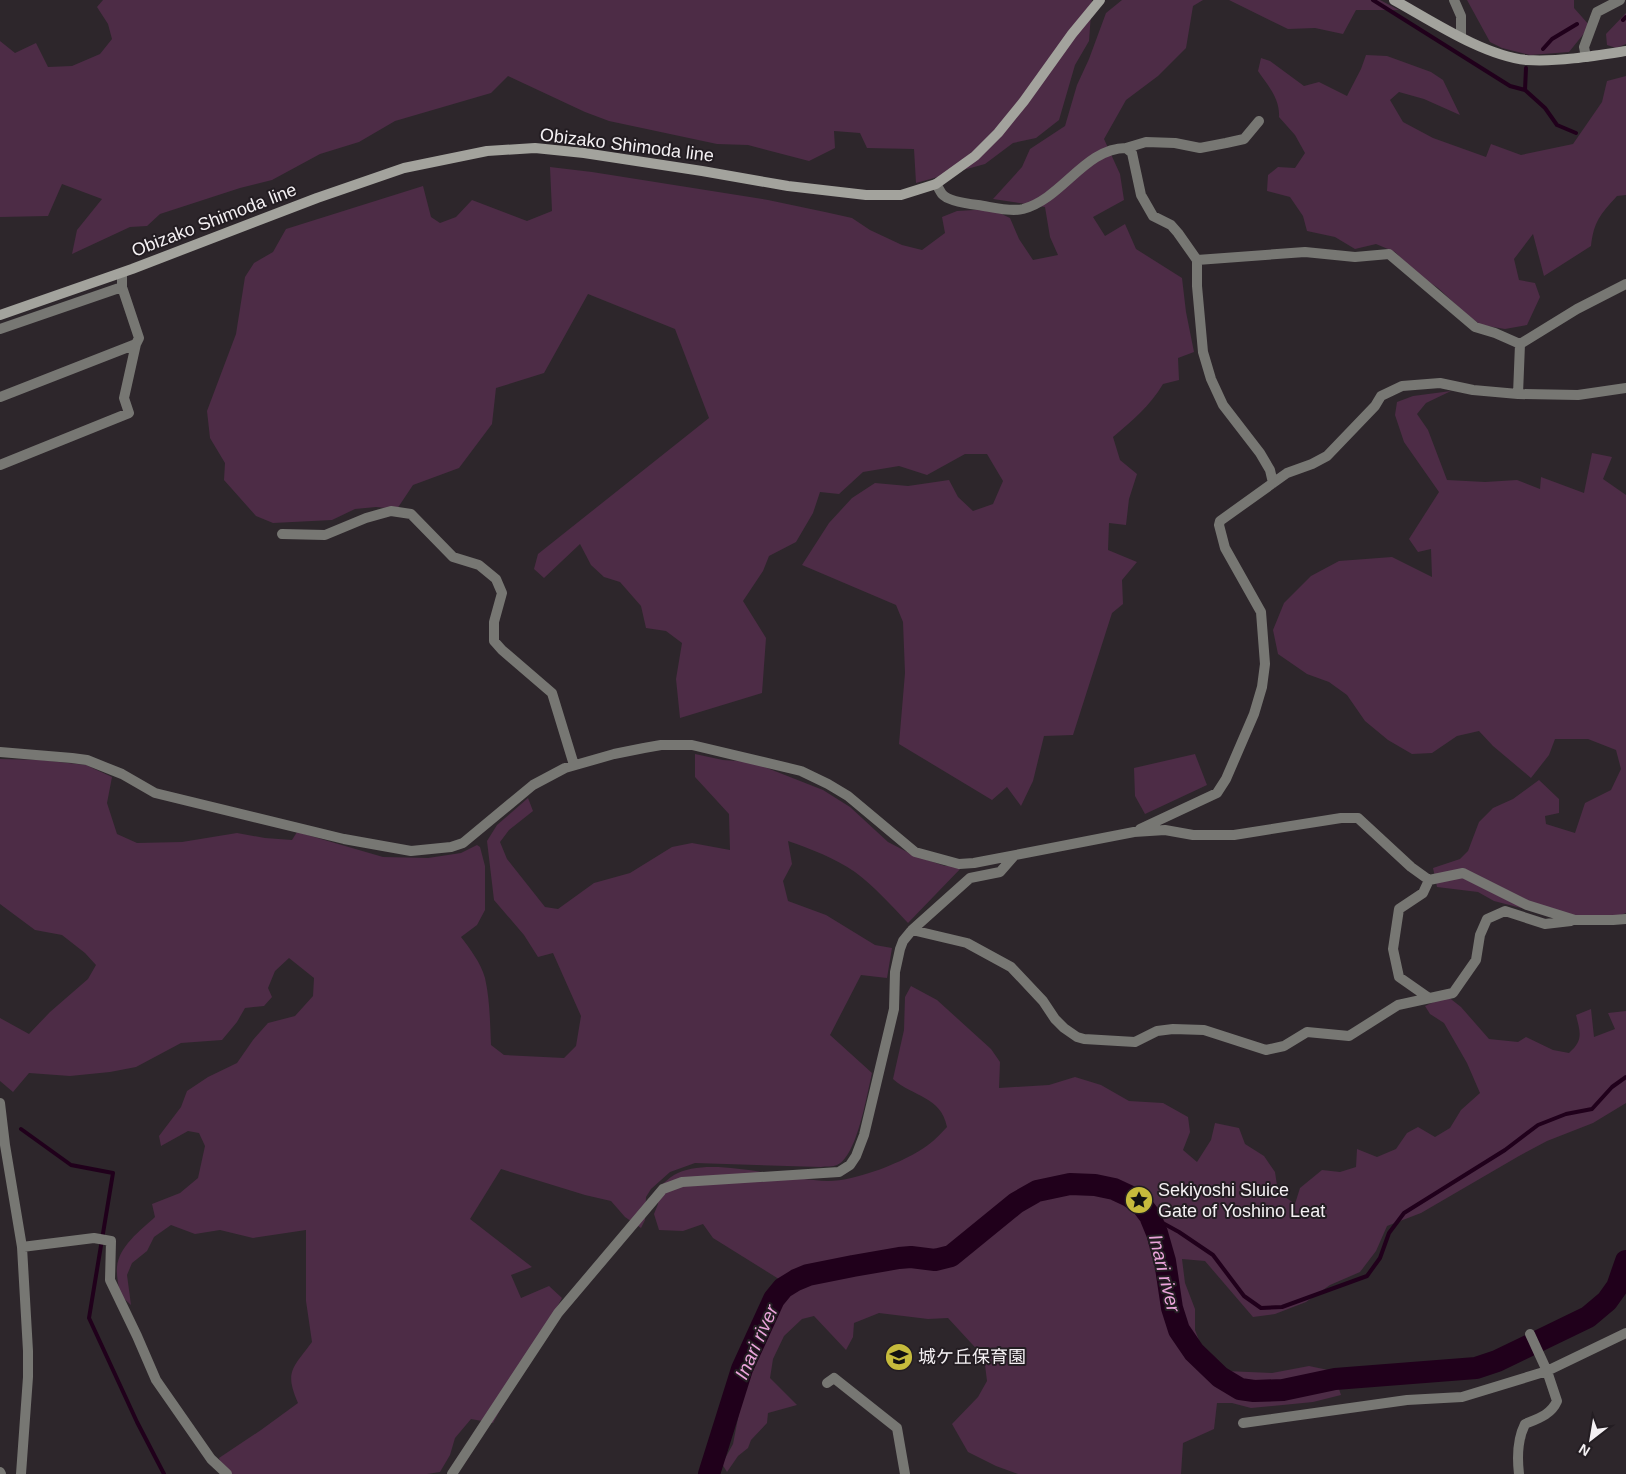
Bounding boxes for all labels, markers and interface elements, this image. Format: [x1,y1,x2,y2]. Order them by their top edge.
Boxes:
street label: Obizako Shimoda line [539,124,715,166]
street label: Obizako Shimoda line [129,179,299,261]
place label: Sekiyoshi Sluice Gate of Yoshino Leat [1158,1180,1325,1221]
place icon: Sekiyoshi Sluice Gate of Yoshino Leat [1124,1185,1154,1215]
water label: Inari river [1145,1232,1184,1315]
water label: Inari river [731,1301,782,1383]
school or university icon: 城ケ丘保育園 [884,1342,914,1372]
place label: 城ケ丘保育園 [918,1347,1026,1367]
north arrow [1566,1414,1616,1464]
text: N [1576,1441,1593,1460]

